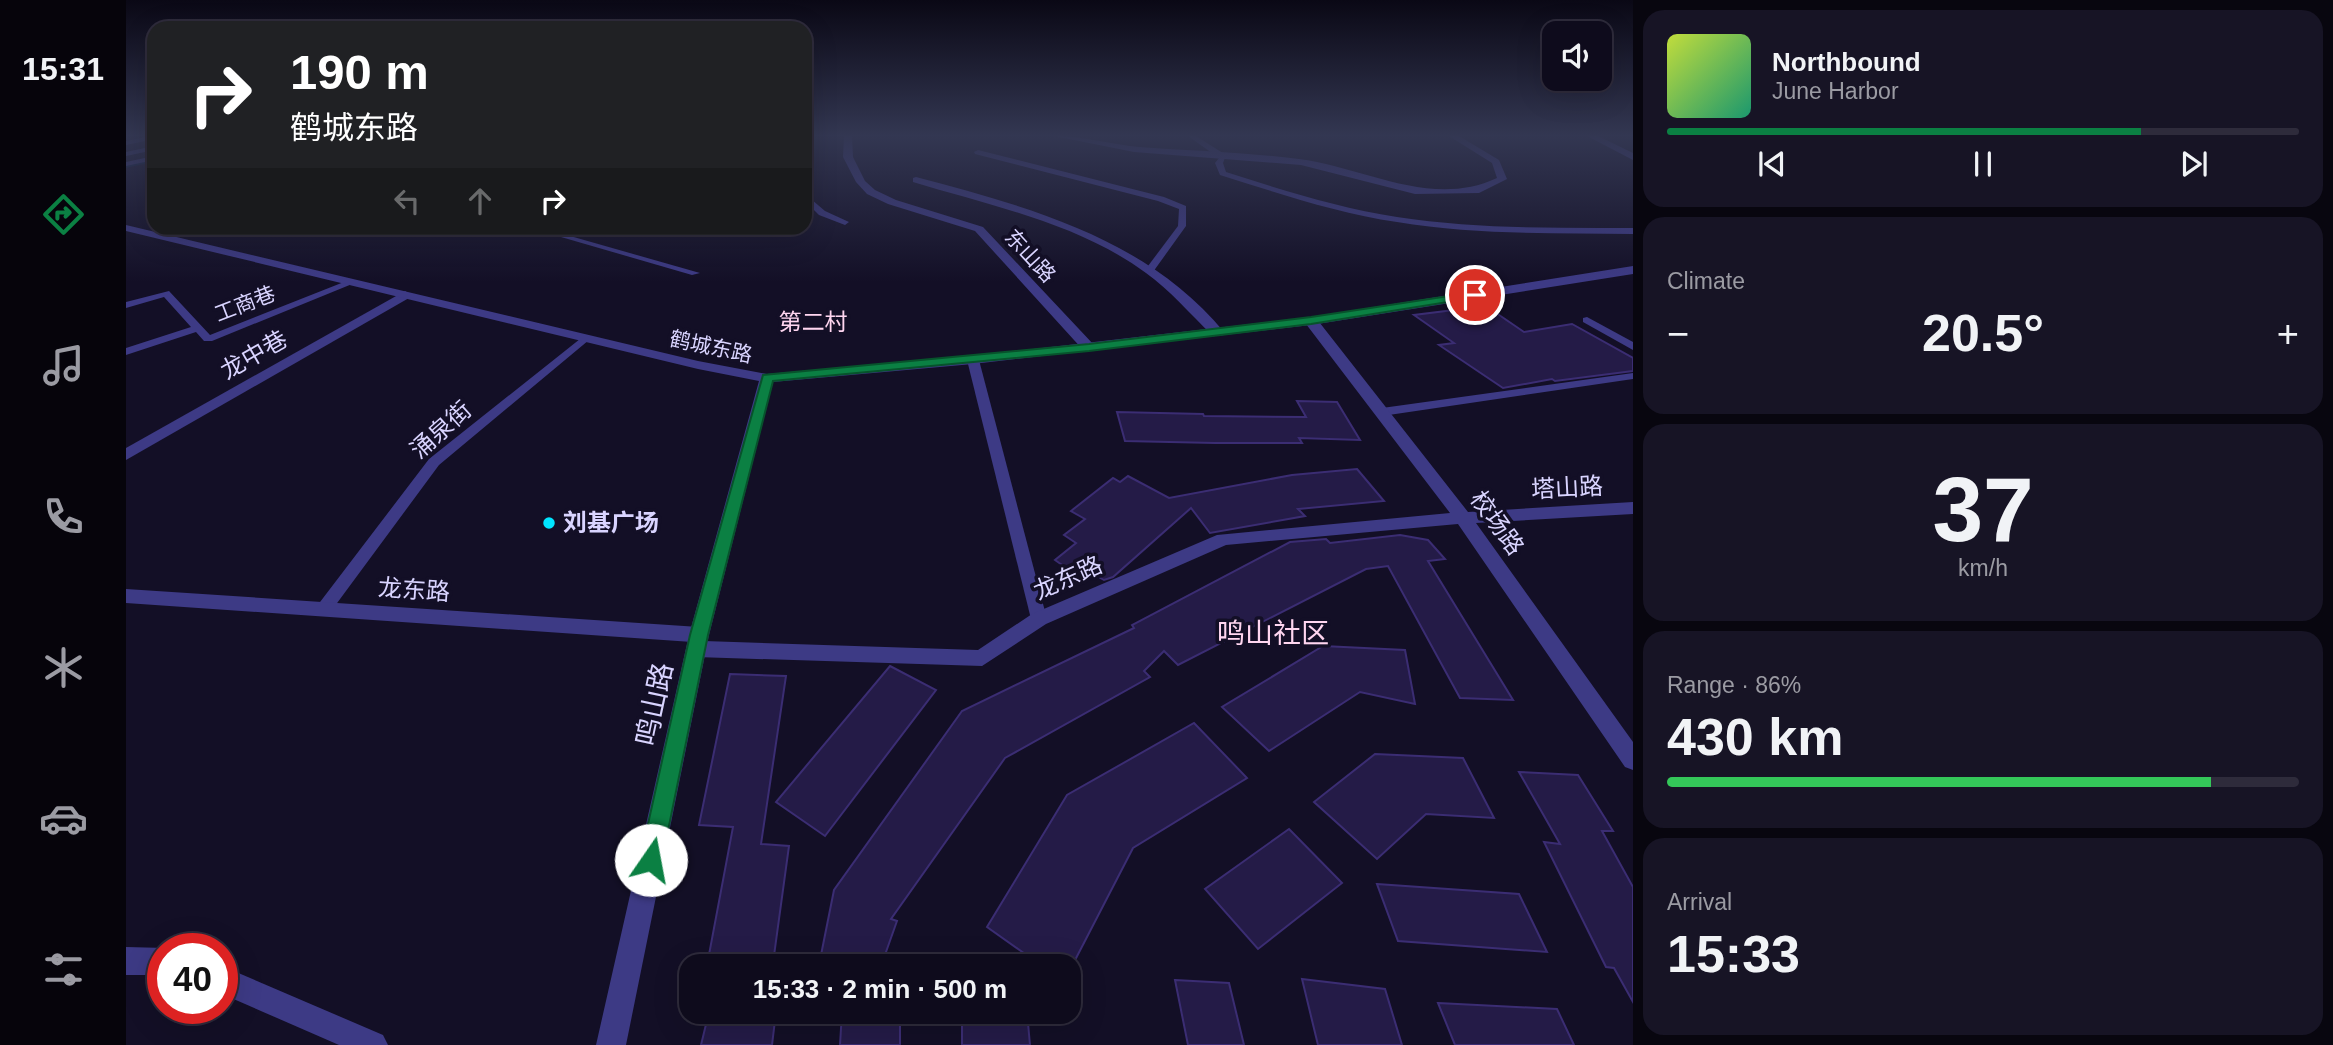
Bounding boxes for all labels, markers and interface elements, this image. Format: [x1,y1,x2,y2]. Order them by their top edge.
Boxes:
map controls [1542,21,1612,91]
button: sound [1542,21,1612,91]
text: 190 m [290,45,429,99]
text: Northbound [1772,47,1921,77]
icon: right [175,49,266,140]
text: 15:31 [22,51,104,87]
text: June Harbor [1772,78,1899,104]
text: 鹤城东路 [290,110,418,146]
icon: previous [1753,145,1791,183]
icon: pause [1964,145,2002,183]
icon: next [2175,145,2213,183]
icon: left [388,182,426,220]
icon: ahead [461,182,499,220]
icon: right [534,182,572,220]
icon: directions [39,190,88,239]
street label: 东山路 [1000,225,1060,287]
pin [1445,265,1505,325]
text: Climate [1667,268,1745,294]
icon: arrive [1456,276,1494,314]
street label: 工商巷 [211,282,278,326]
text: 20.5° [1922,304,2044,362]
district label: 第二村 [779,309,848,335]
text: − [1667,313,1689,355]
text: + [2277,313,2299,355]
street label: 龙中巷 [216,325,292,384]
street label: 鹤城东路 [668,327,755,366]
icon: music [39,341,88,390]
street label: 涌泉街 [405,396,476,464]
text: 37 [1932,459,2034,560]
street label: 塔山路 [1530,472,1604,503]
street label: 校场路 [1465,486,1529,560]
icon: phone [39,492,88,541]
place label: 刘基广场 [563,509,659,536]
marker: 刘基广场 [541,515,557,531]
street label: 龙东路 [1029,551,1106,605]
text: km/h [1958,555,2008,581]
street label: 龙东路 [377,574,451,605]
district label: 鸣山社区 [1217,618,1329,649]
icon: climate [39,643,88,692]
street label: 鸣山路 [631,660,678,748]
text: Range · 86% [1667,672,1801,698]
text: 430 km [1667,708,1843,766]
icon: car [39,794,88,843]
position arrow [614,823,688,897]
text: Arrival [1667,889,1732,915]
text: 15:33 [1667,925,1800,983]
speed limit sign: 40 [147,933,238,1024]
icon: filters [39,945,88,994]
text: 15:33 · 2 min · 500 m [753,974,1007,1004]

